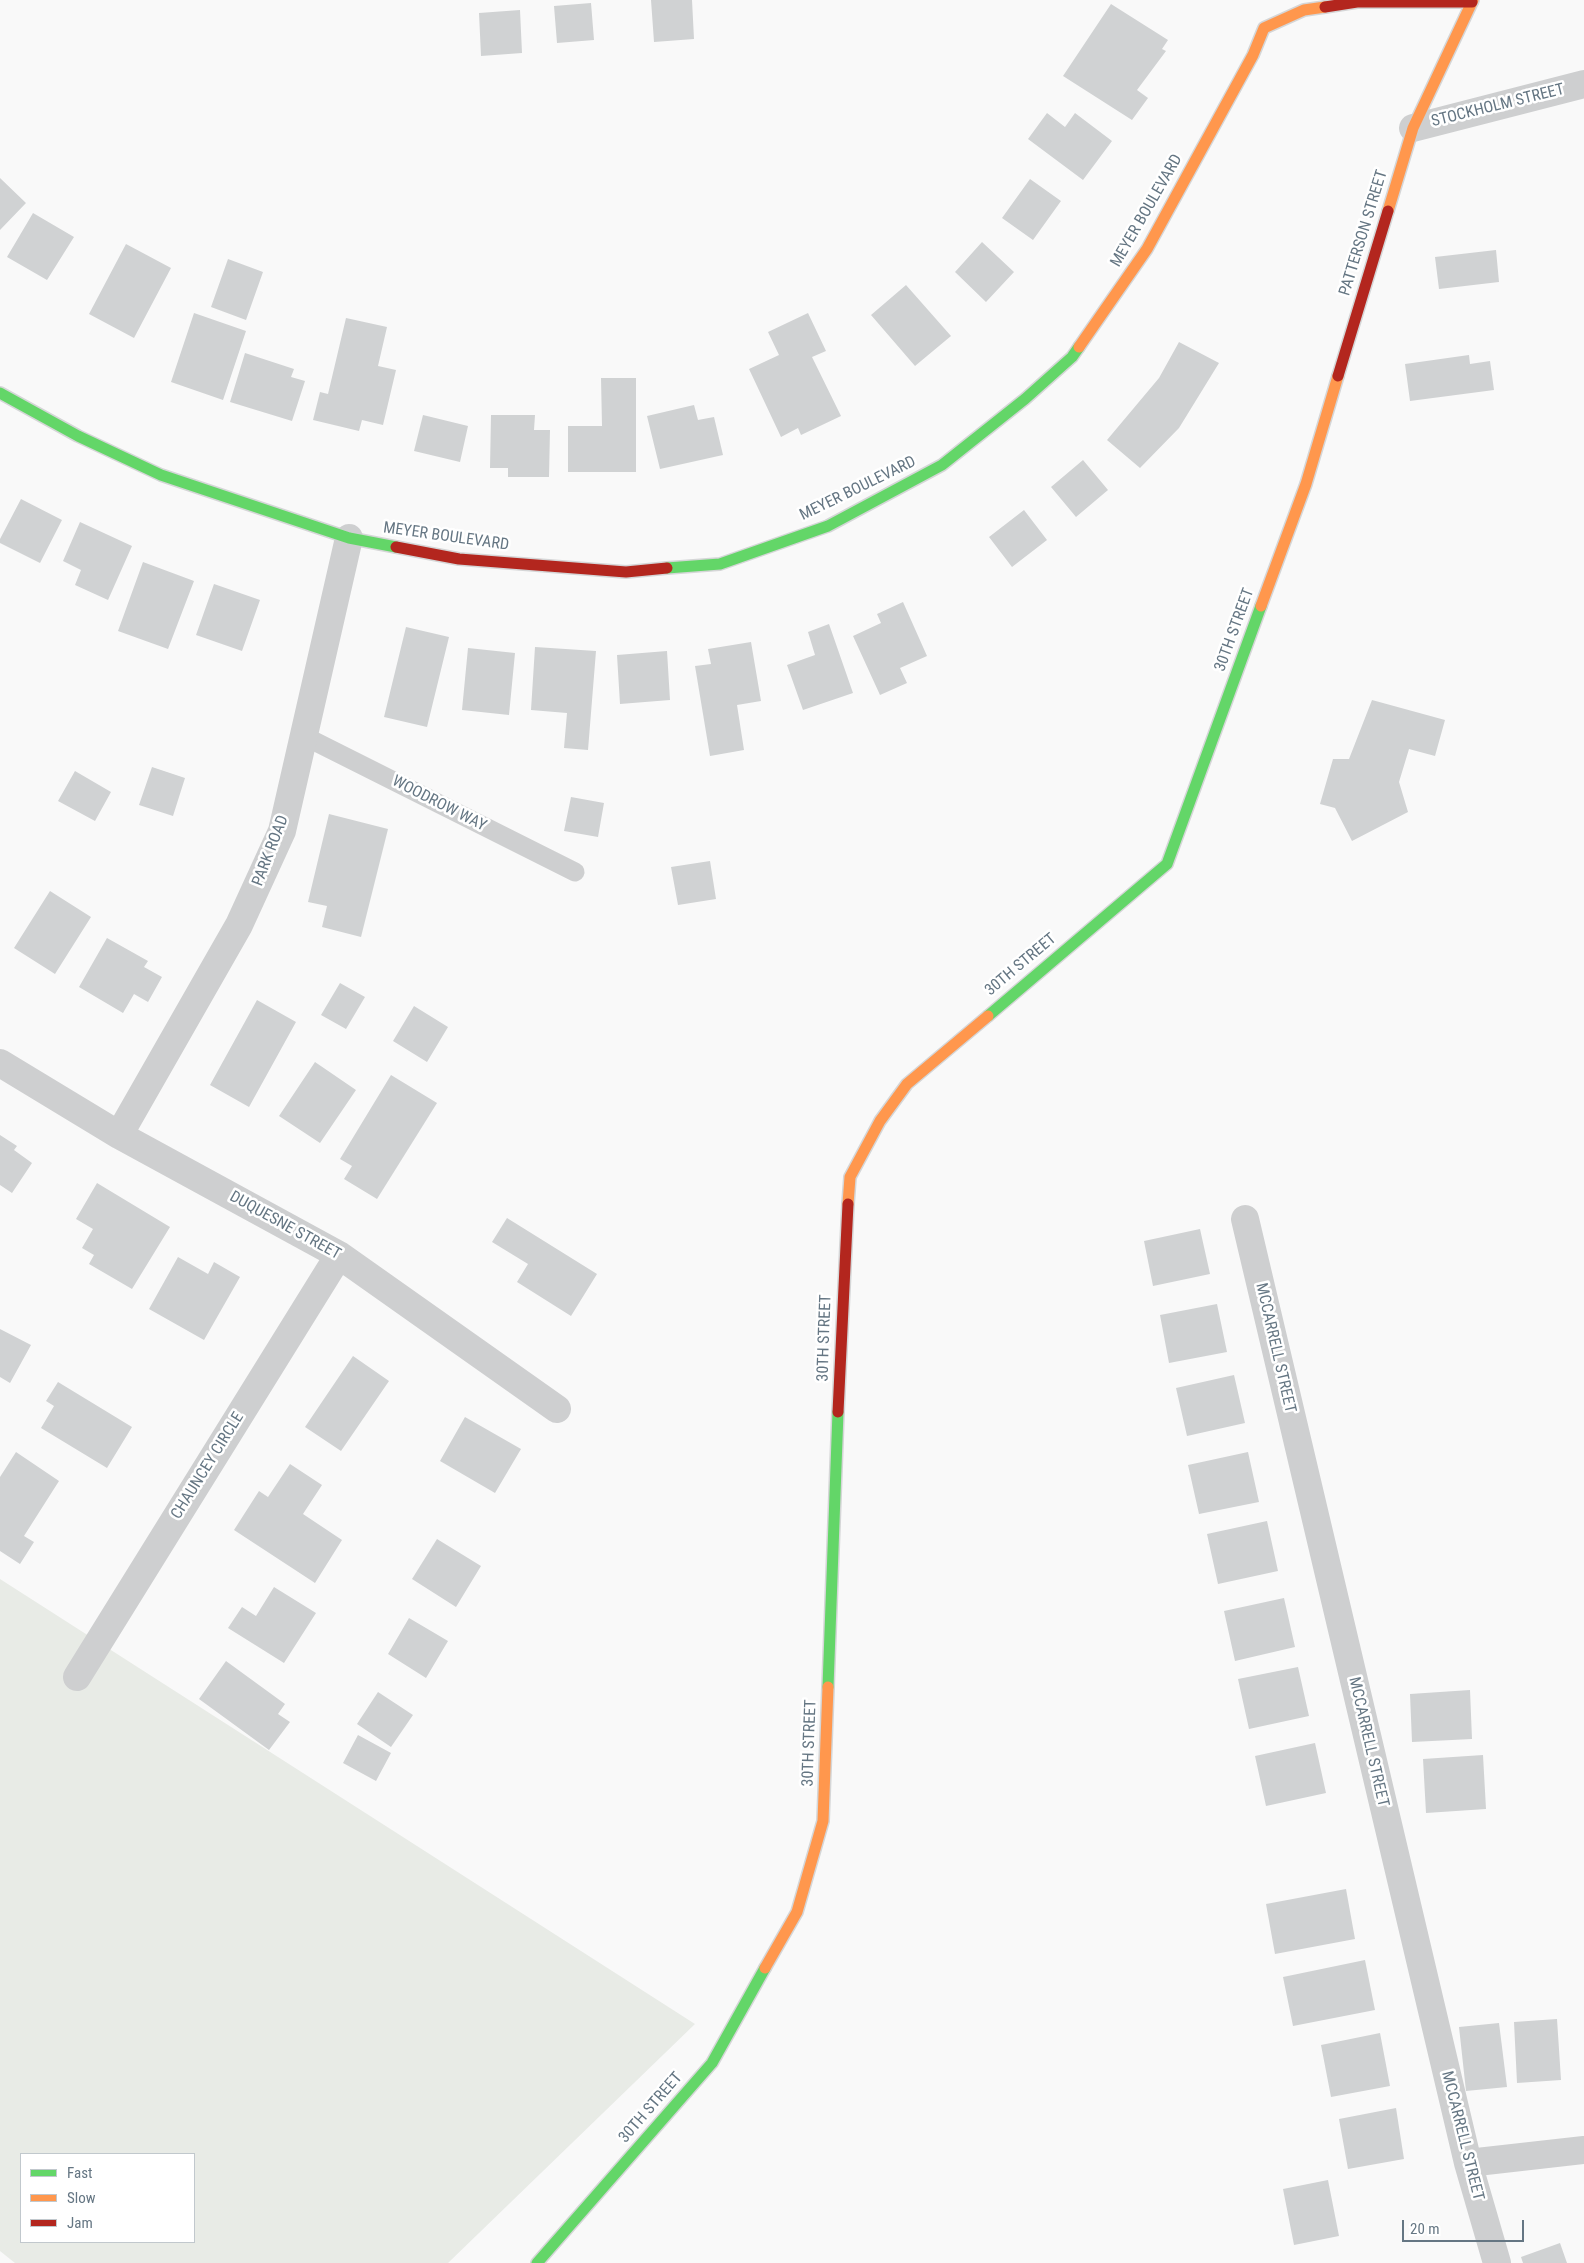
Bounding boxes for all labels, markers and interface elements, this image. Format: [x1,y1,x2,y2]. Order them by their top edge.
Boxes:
street label: STOCKHOLM STREET [1430,80,1566,132]
street label: MEYER BOULEVARD [1107,151,1187,271]
street label: PATTERSON STREET [1336,168,1392,298]
street label: MEYER BOULEVARD [797,453,919,525]
street label: MEYER BOULEVARD [382,519,510,555]
street label: 30TH STREET [1211,586,1259,674]
street label: WOODROW WAY [389,772,489,836]
street label: PARK ROAD [249,813,293,889]
street label: 30TH STREET [981,930,1061,1000]
street label: DUQUESNE STREET [226,1188,344,1264]
street label: MCCARRELL STREET [1251,1281,1299,1415]
street label: 30TH STREET [814,1294,836,1382]
street label: CHAUNCEY CIRCLE [167,1409,249,1523]
street label: MCCARRELL STREET [1344,1675,1392,1809]
street label: 30TH STREET [799,1699,821,1787]
street label: 30TH STREET [615,2069,687,2147]
street label: MCCARRELL STREET [1437,2069,1487,2203]
legend [20,2153,195,2243]
text: Fast [67,2164,92,2182]
text: Slow [67,2189,96,2207]
scale bar [1404,2210,1526,2242]
text: Jam [67,2214,93,2232]
text: 20 m [1410,2220,1440,2238]

